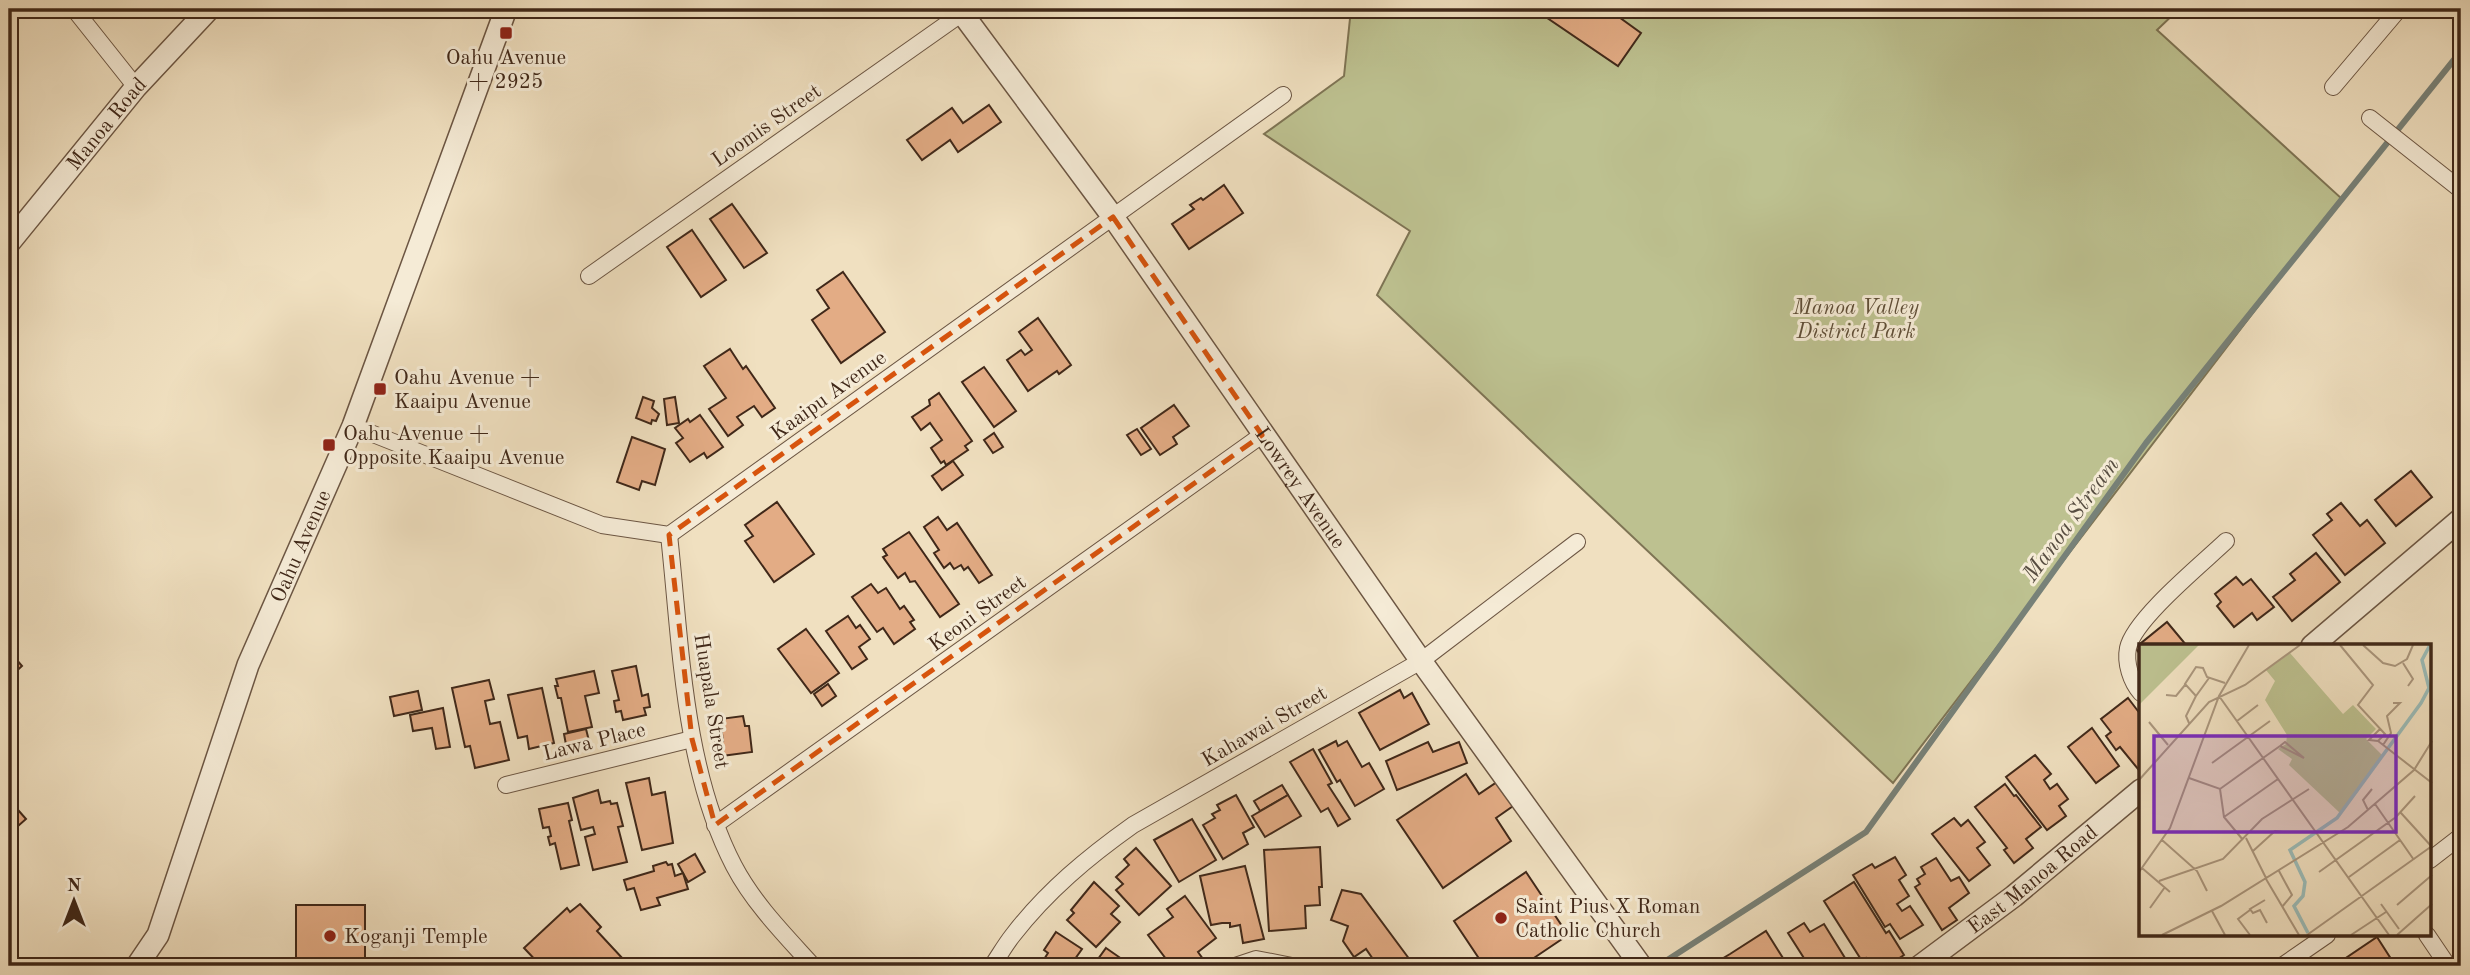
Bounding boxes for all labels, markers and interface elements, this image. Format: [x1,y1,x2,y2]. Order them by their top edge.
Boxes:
marker: Oahu Avenue + 2925 [498,25,514,41]
place label: Oahu Avenue + 2925 [446,48,566,93]
street label: Manoa Road [64,74,151,175]
street label: Loomis Street [708,81,825,172]
park label: Manoa Valley District Park [1792,298,1919,343]
street label: Kaaipu Avenue [767,347,890,445]
place label: Oahu Avenue + Kaaipu Avenue [394,368,540,413]
marker: Oahu Avenue + Kaaipu Avenue [372,381,388,397]
place label: Oahu Avenue + Opposite Kaaipu Avenue [343,424,565,469]
street label: Lowrey Avenue [1250,424,1349,553]
marker: Oahu Avenue + Opposite Kaaipu Avenue [321,437,337,453]
water label: Manoa Stream [2018,454,2124,587]
street label: Oahu Avenue [268,487,335,606]
street label: Keoni Street [925,572,1030,656]
street label: Huapala Street [689,632,732,771]
inset map [2139,644,2432,936]
street label: Kahawai Street [1199,683,1331,772]
street label: Lawa Place [541,720,648,765]
street label: East Manoa Road [1964,822,2102,939]
north arrow [38,866,108,936]
text: N [67,877,82,896]
place label: Saint Pius X Roman Catholic Church [1515,897,1700,942]
marker: Saint Pius X Roman Catholic Church [1493,910,1509,926]
place label: Koganji Temple [344,927,488,948]
marker: Koganji Temple [322,928,338,944]

